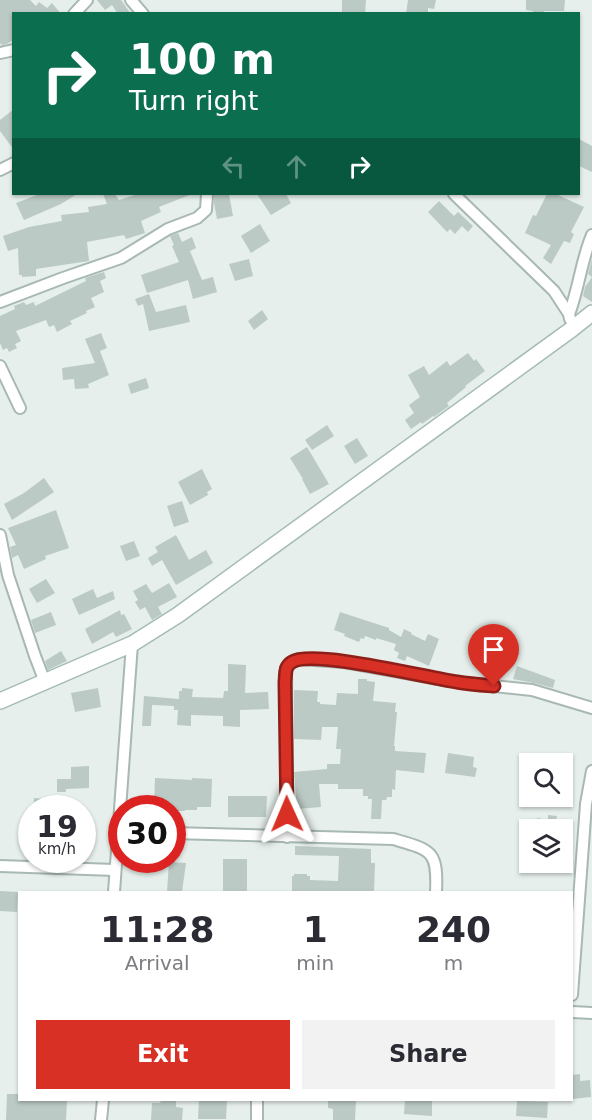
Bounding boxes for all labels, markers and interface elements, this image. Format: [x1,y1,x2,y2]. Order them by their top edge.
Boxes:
text: 100 m [129,35,275,84]
icon: right [30,36,108,114]
text: Turn right [129,85,258,116]
icon: left [217,150,250,183]
icon: ahead [280,150,313,183]
icon: right [343,150,376,183]
pin [468,624,519,686]
icon: arrive [477,633,510,666]
map controls [519,753,573,873]
button: search [519,753,573,807]
position arrow [255,782,319,846]
speed limit sign: 30 [108,795,186,873]
text: 19 [36,809,78,844]
button: layers [519,819,573,873]
text: km/h [38,840,76,858]
text: 11:28 [100,909,214,950]
text: 1 [303,909,328,950]
text: 240 [416,909,491,950]
text: Arrival [125,951,190,975]
text: min [296,951,334,975]
text: m [444,951,463,975]
button: Exit [36,1020,290,1089]
button: Share [302,1020,555,1089]

